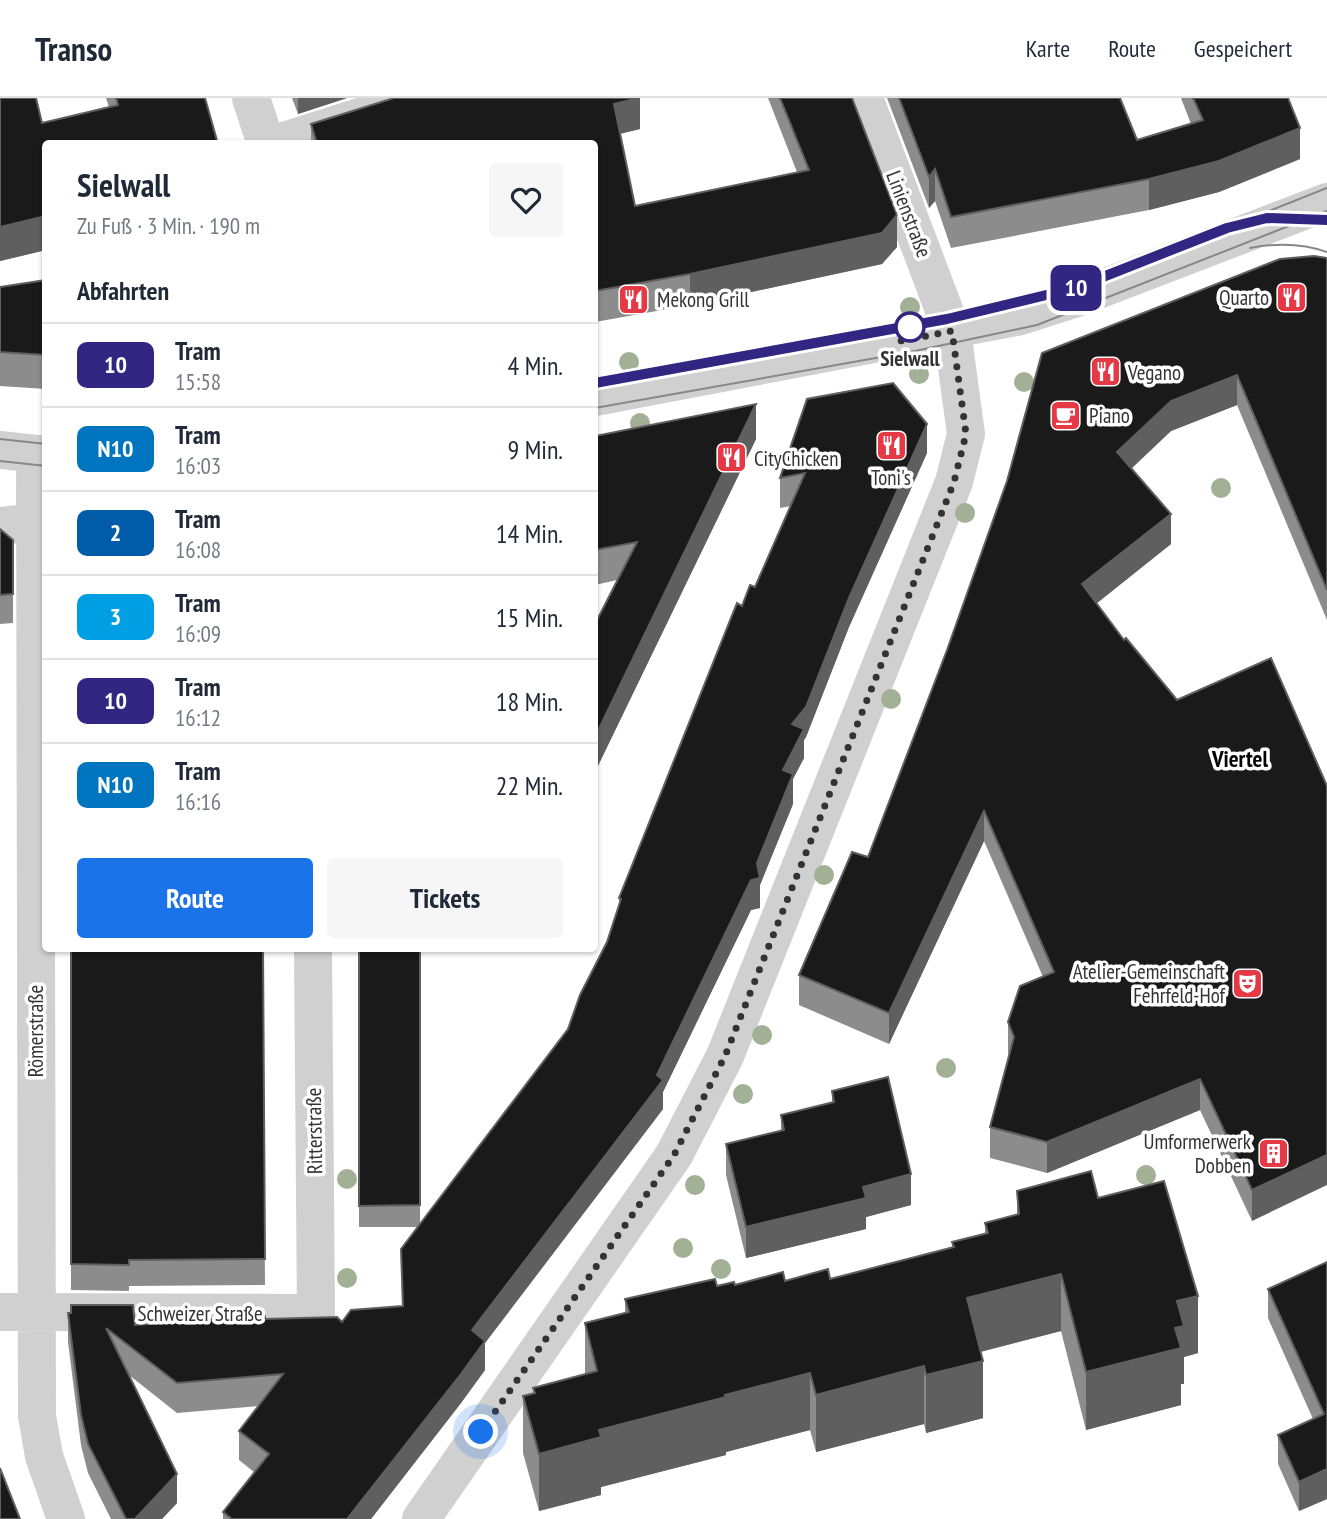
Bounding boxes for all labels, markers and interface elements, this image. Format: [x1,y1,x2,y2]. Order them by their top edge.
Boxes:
text: Transo [35,27,112,70]
text: Karte [1026,33,1070,64]
text: Route [1108,33,1156,64]
text: Gespeichert [1194,33,1292,64]
text: Sielwall [77,163,170,206]
button: heart [489,163,563,237]
street label: Linienstraße [880,167,938,261]
text: Zu Fuß · 3 Min. · 190 m [77,211,260,240]
line badge: 10 [1044,265,1108,311]
text: 10 [1065,272,1087,303]
text: Abfahrten [77,274,169,307]
restaurant icon: Quarto [1275,280,1309,314]
restaurant icon: Mekong Grill [617,282,651,316]
place label: Quarto [1219,284,1269,311]
place label: Mekong Grill [657,286,749,313]
marker: Sielwall [895,312,925,342]
text: Tram [175,334,221,367]
place label: Sielwall [880,345,941,372]
text: 10 [104,349,127,380]
text: 4 Min. [508,349,563,382]
restaurant icon: Vegano [1088,355,1122,389]
place label: Vegano [1127,359,1181,386]
text: 15:58 [175,367,221,396]
cafe icon: Piano [1049,398,1083,432]
place label: Piano [1089,402,1130,429]
text: Tram [175,418,221,451]
restaurant icon: Toni's [874,428,908,462]
text: N10 [98,433,133,464]
text: 9 Min. [508,433,563,466]
restaurant icon: CityChicken [714,441,748,475]
place label: CityChicken [754,445,838,472]
text: 16:03 [175,451,221,480]
place label: Toni's [871,464,911,491]
text: Tram [175,502,221,535]
text: 2 [110,517,121,548]
text: 14 Min. [496,517,563,550]
text: 16:08 [175,535,221,564]
text: Tram [175,586,221,619]
text: 3 [110,601,121,632]
text: 15 Min. [496,601,563,634]
text: 16:09 [175,619,221,648]
text: Tram [175,670,221,703]
text: 10 [104,685,127,716]
text: 18 Min. [496,685,563,718]
text: 16:12 [175,703,221,732]
district label: Viertel [1211,744,1268,773]
text: Tram [175,754,221,787]
text: N10 [98,769,133,800]
text: 22 Min. [496,769,563,802]
text: 16:16 [175,787,221,816]
button: Route [77,858,313,938]
button: Tickets [327,858,563,938]
place label: Atelier-Gemeinschaft Fehrfeld-Hof [1073,958,1226,1009]
theatre icon: Atelier-Gemeinschaft Fehrfeld-Hof [1231,966,1265,1000]
street label: Römerstraße [22,985,49,1077]
street label: Ritterstraße [300,1088,328,1174]
place label: Umformerwerk Dobben [1143,1128,1251,1179]
building icon: Umformerwerk Dobben [1257,1136,1291,1170]
street label: Schweizer Straße [137,1300,263,1327]
your location [463,1414,498,1449]

